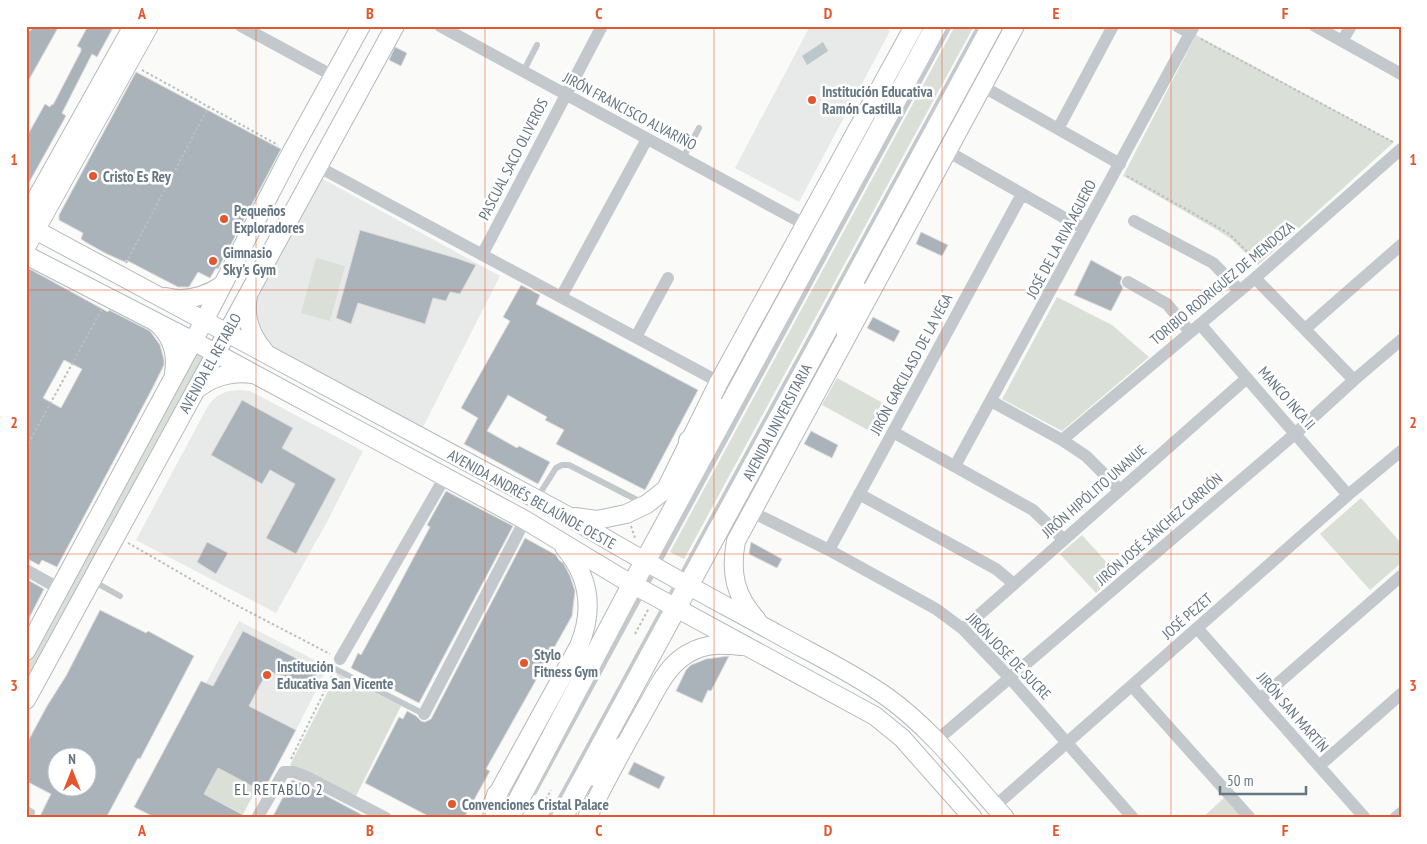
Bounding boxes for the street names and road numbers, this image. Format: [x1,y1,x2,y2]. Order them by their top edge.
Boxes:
street label: JIRÓN FRANCISCO ALVARIÑO [559,67,700,154]
street label: PASCUAL SACO OLIVEROS [474,95,552,223]
street label: JOSÉ DE LA RIVA AGUERO [1021,177,1100,302]
street label: TORIBIO RODRIGUEZ DE MENDOZA [1146,217,1299,349]
street label: JIRÓN GARCILASO DE LA VEGA [865,289,957,439]
street label: AVENIDA EL RETABLO [175,310,245,416]
street label: AVENIDA UNIVERSITARIA [738,360,816,484]
street label: MANCO INCA II [1254,363,1320,433]
street label: JIRÓN HIPÓLITO UNANUE [1037,440,1150,542]
street label: AVENIDA ANDRÉS BELAÚNDE OESTE [445,445,619,553]
street label: JIRÓN JOSÉ SÁNCHEZ CARRIÓN [1091,469,1226,590]
street label: JOSÉ PEZET [1157,589,1216,644]
street label: JIRÓN JOSÉ DE SUCRE [962,608,1055,703]
street label: JIRÓN SAN MARTÍN [1253,667,1333,756]

